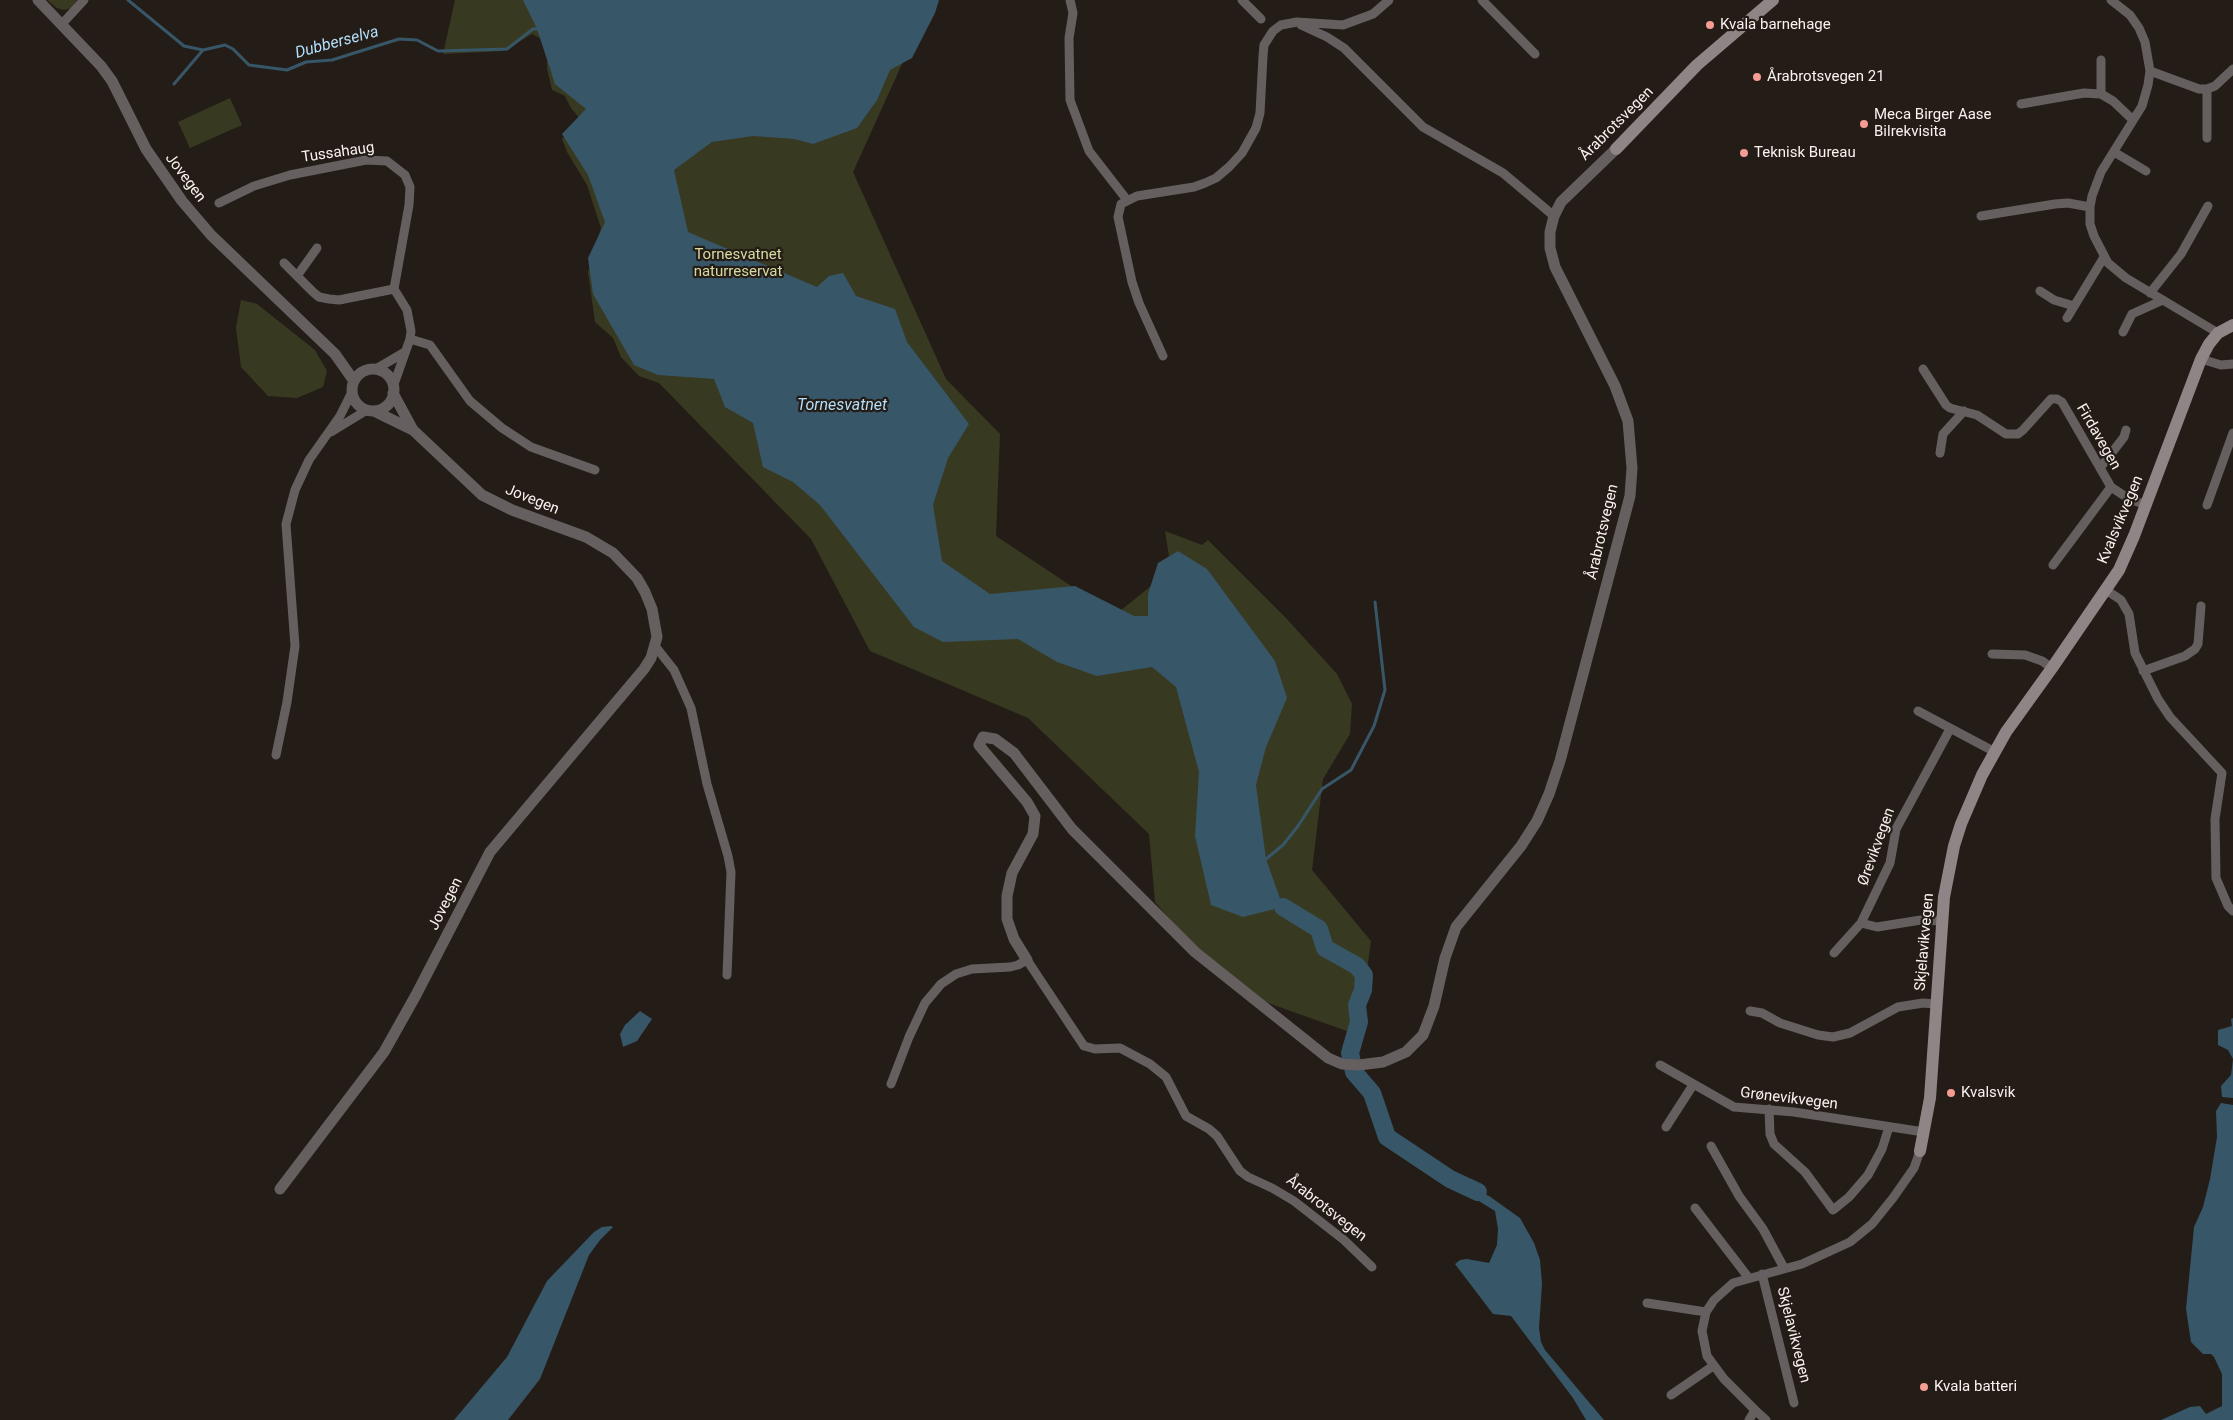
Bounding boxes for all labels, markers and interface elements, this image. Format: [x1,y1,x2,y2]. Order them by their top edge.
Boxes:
place label: Kvala barnehage [1720,16,1831,34]
marker: Kvala barnehage [1704,19,1716,31]
water label: Dubberselva [293,23,381,63]
place label: Årabrotsvegen 21 [1767,68,1885,86]
marker: Årabrotsvegen 21 [1751,71,1763,83]
street label: Årabrotsvegen [1576,83,1658,165]
place label: Meca Birger Aase Bilrekvisita [1874,106,1992,141]
marker: Meca Birger Aase Bilrekvisita [1858,118,1870,130]
street label: Tussahaug [300,139,376,167]
place label: Teknisk Bureau [1754,144,1856,162]
marker: Teknisk Bureau [1738,147,1750,159]
street label: Jovegen [161,150,209,206]
park label: Tornesvatnet naturreservat [694,246,782,281]
water label: Tornesvatnet [797,396,887,416]
street label: Firdavegen [2072,401,2124,473]
street label: Kvalsvikvegen [2094,473,2148,567]
street label: Jovegen [502,481,562,519]
street label: Årabrotsvegen [1583,483,1623,581]
street label: Ørevikvegen [1855,806,1899,888]
street label: Jovegen [425,875,467,933]
street label: Skjelavikvegen [1912,892,1938,992]
street label: Grønevikvegen [1739,1084,1839,1114]
place label: Kvalsvik [1961,1084,2015,1102]
marker: Kvalsvik [1945,1087,1957,1099]
street label: Årabrotsvegen [1282,1172,1370,1246]
street label: Skjelavikvegen [1772,1285,1814,1385]
place label: Kvala batteri [1934,1378,2017,1396]
marker: Kvala batteri [1918,1381,1930,1393]

